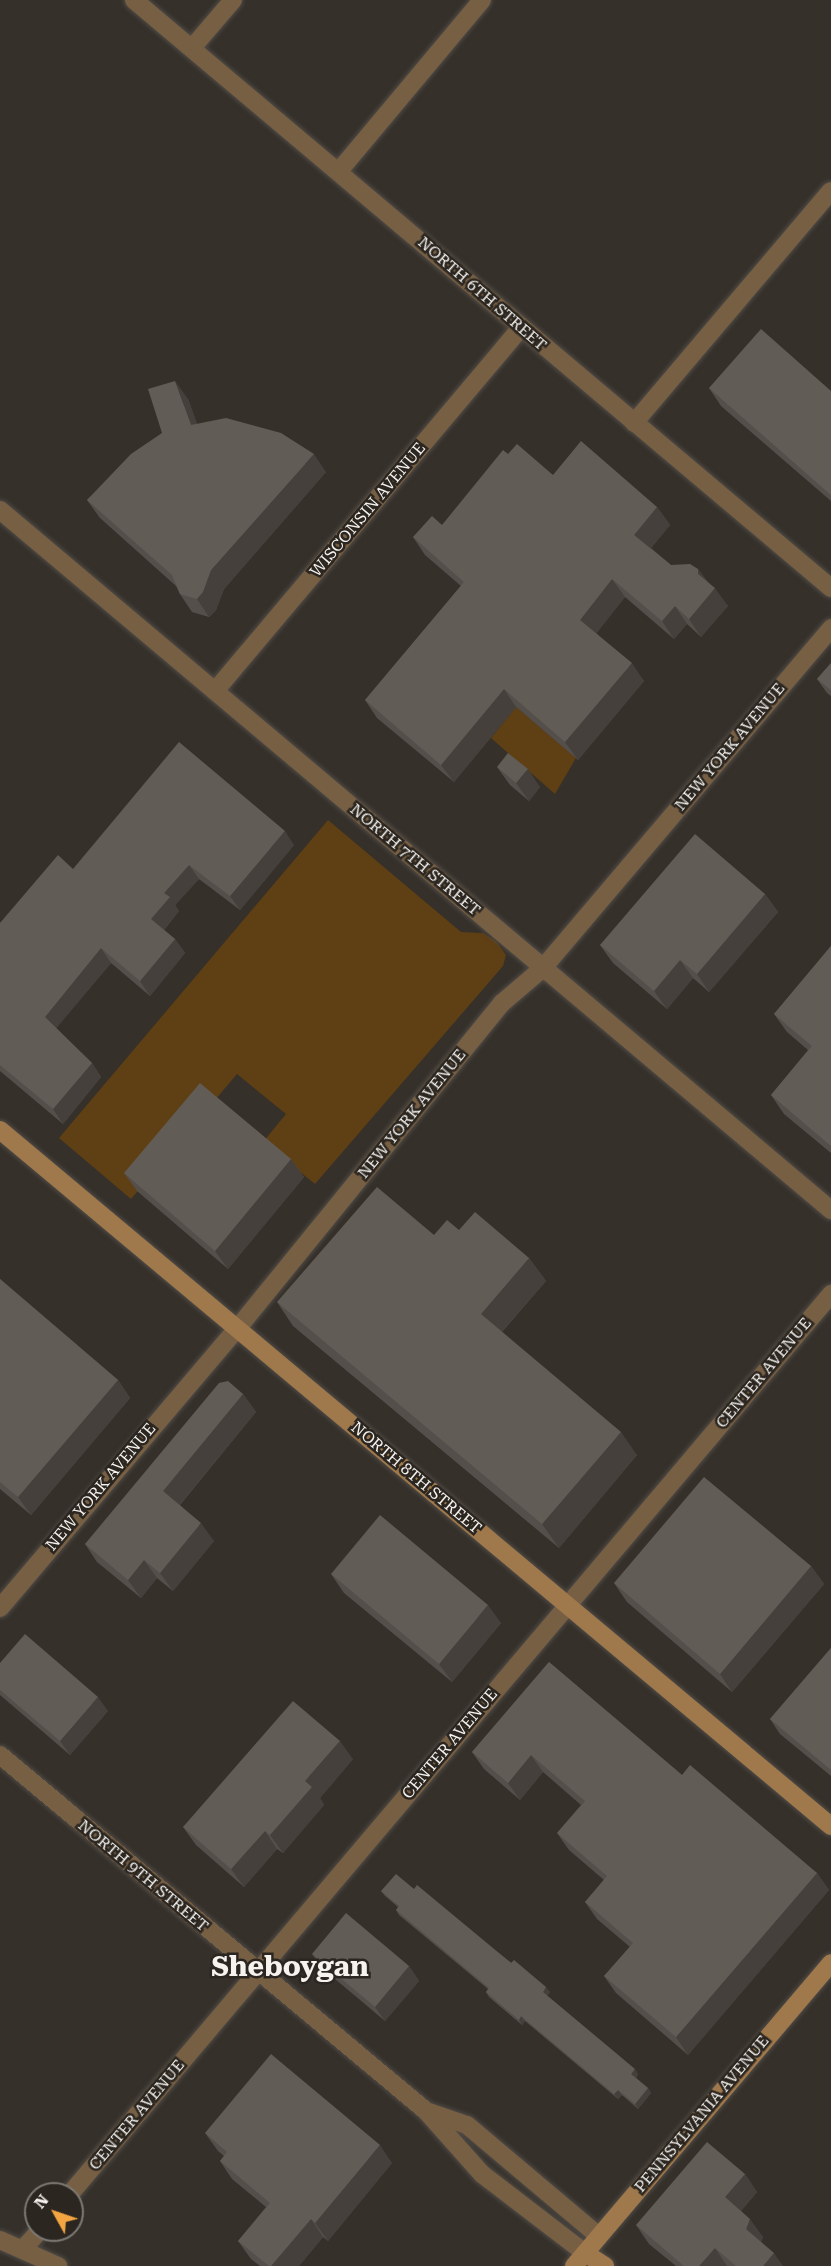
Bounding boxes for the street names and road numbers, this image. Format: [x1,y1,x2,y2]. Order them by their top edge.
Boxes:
street label: NORTH 6TH STREET [414,233,550,355]
street label: WISCONSIN AVENUE [306,439,430,581]
street label: NEW YORK AVENUE [671,679,789,815]
street label: NORTH 7TH STREET [346,800,484,920]
street label: NEW YORK AVENUE [354,1045,470,1183]
street label: CENTER AVENUE [712,1314,816,1432]
street label: NORTH 8TH STREET [347,1418,485,1538]
street label: NEW YORK AVENUE [42,1419,160,1555]
street label: CENTER AVENUE [398,1685,502,1803]
street label: NORTH 9TH STREET [74,1816,212,1936]
street label: PENNSYLVANIA AVENUE [631,2032,773,2196]
street label: CENTER AVENUE [85,2056,189,2174]

